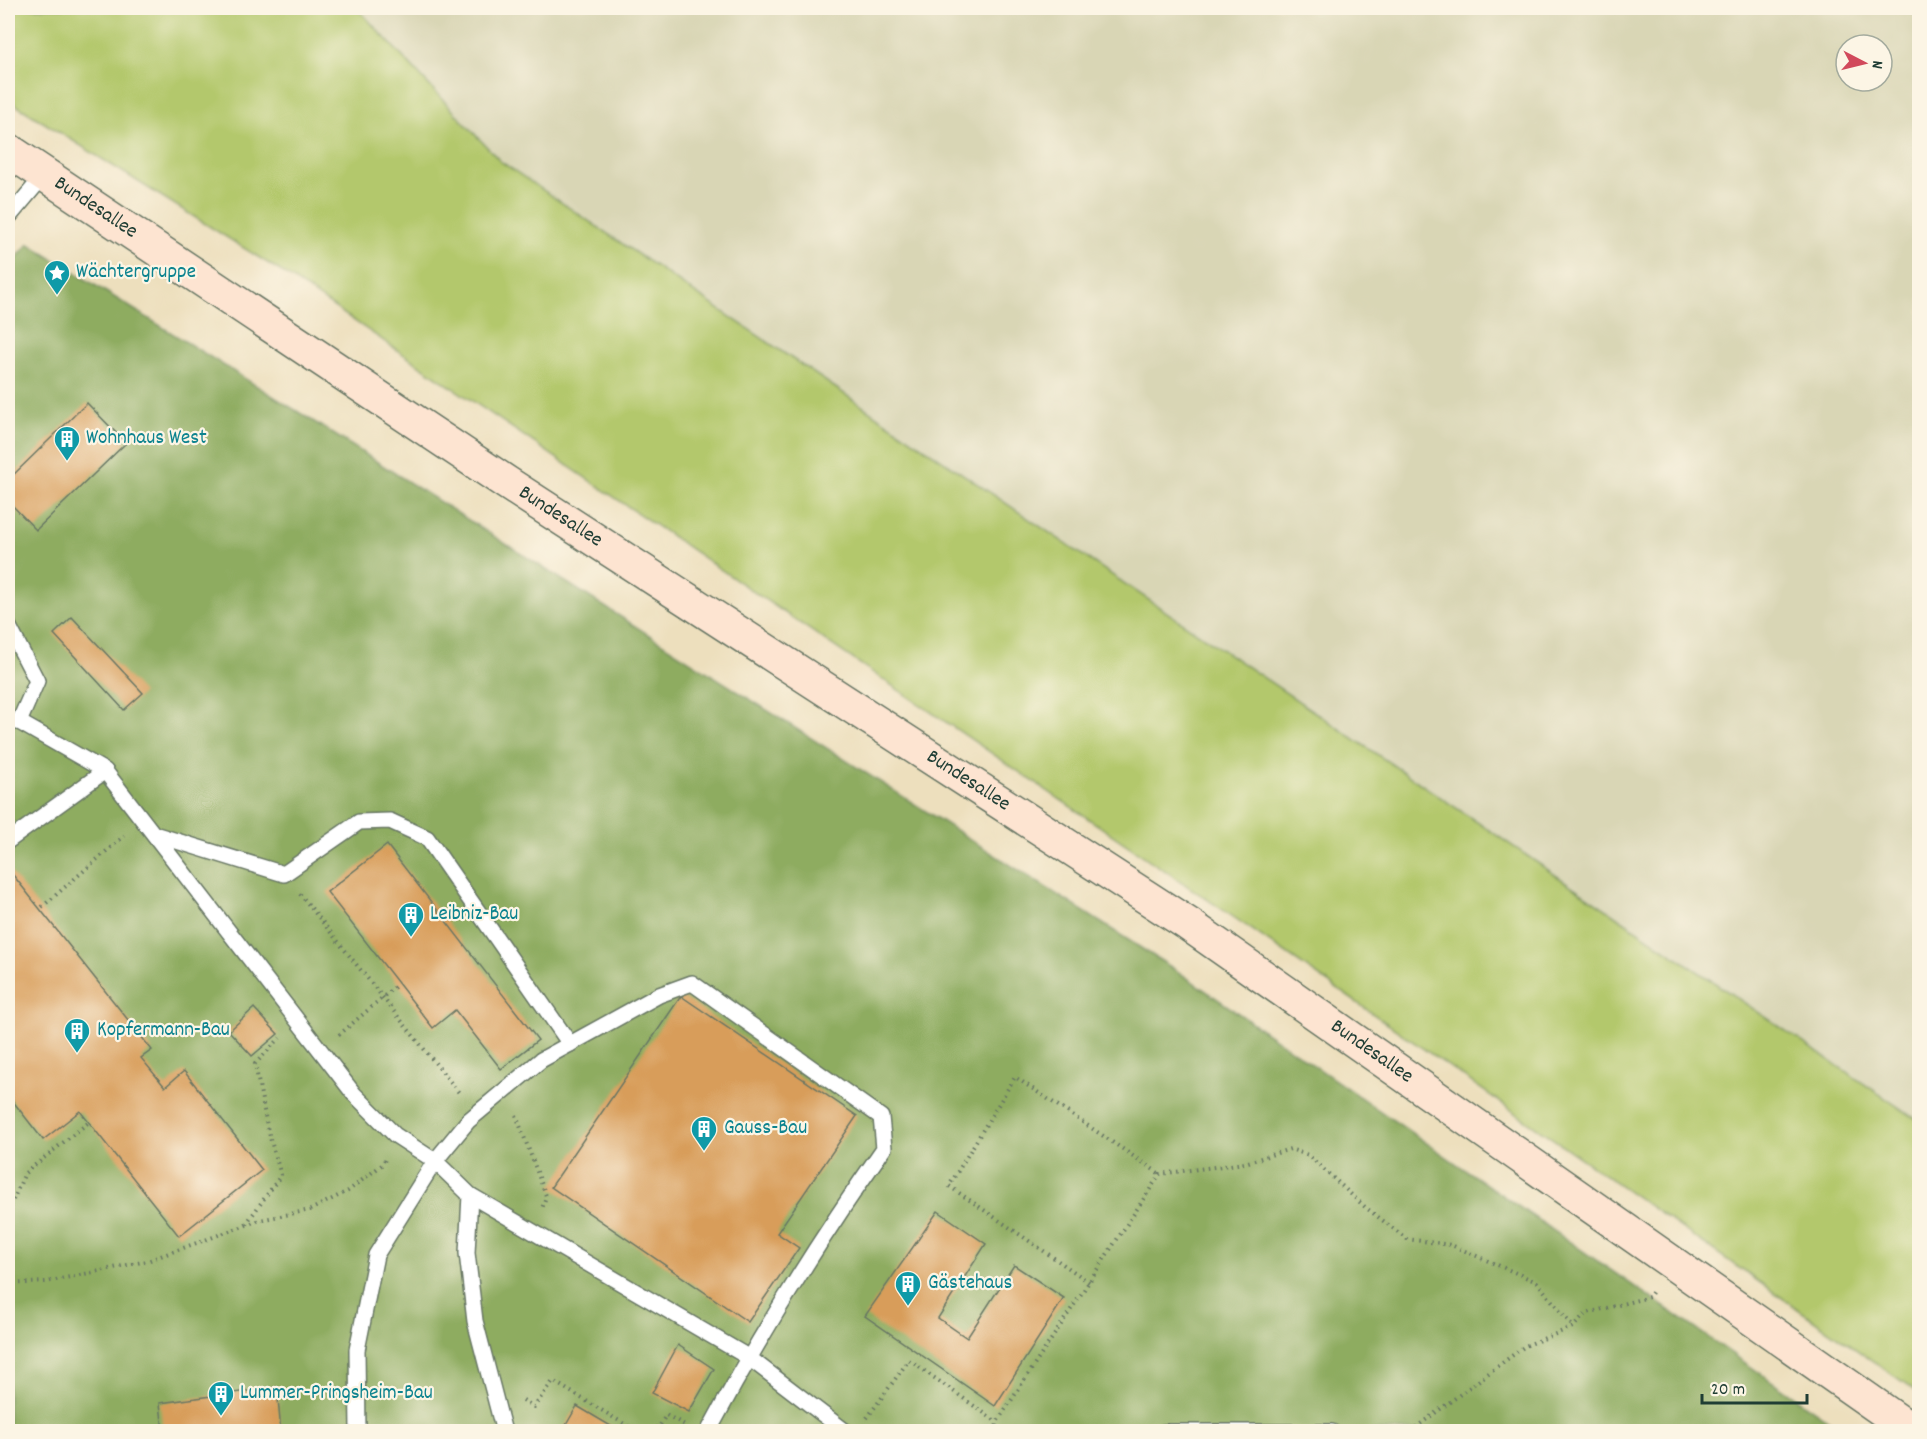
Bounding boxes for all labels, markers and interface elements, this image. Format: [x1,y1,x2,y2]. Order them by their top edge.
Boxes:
north arrow [1834,33,1894,93]
text: N [1864,59,1888,70]
street label: Bundesallee [47,169,143,247]
place icon: Wächtergruppe [42,258,72,296]
place label: Wächtergruppe [76,258,196,288]
building icon: Wohnhaus West [52,424,82,462]
place label: Wohnhaus West [86,424,207,454]
street label: Bundesallee [512,479,608,556]
street label: Bundesallee [920,743,1016,820]
building icon: Leibniz-Bau [396,900,426,938]
place label: Leibniz-Bau [430,900,518,930]
street label: Bundesallee [1324,1013,1419,1092]
building icon: Kopfermann-Bau [62,1016,92,1054]
place label: Kopfermann-Bau [97,1016,230,1046]
building icon: Gauss-Bau [689,1114,719,1152]
place label: Gauss-Bau [724,1114,807,1144]
building icon: Gästehaus [893,1269,923,1307]
place label: Gästehaus [928,1269,1012,1299]
scale bar [1702,1367,1807,1405]
text: 20 m [1711,1378,1745,1403]
building icon: Lummer-Pringsheim-Bau [206,1379,236,1417]
place label: Lummer-Pringsheim-Bau [240,1379,433,1409]

